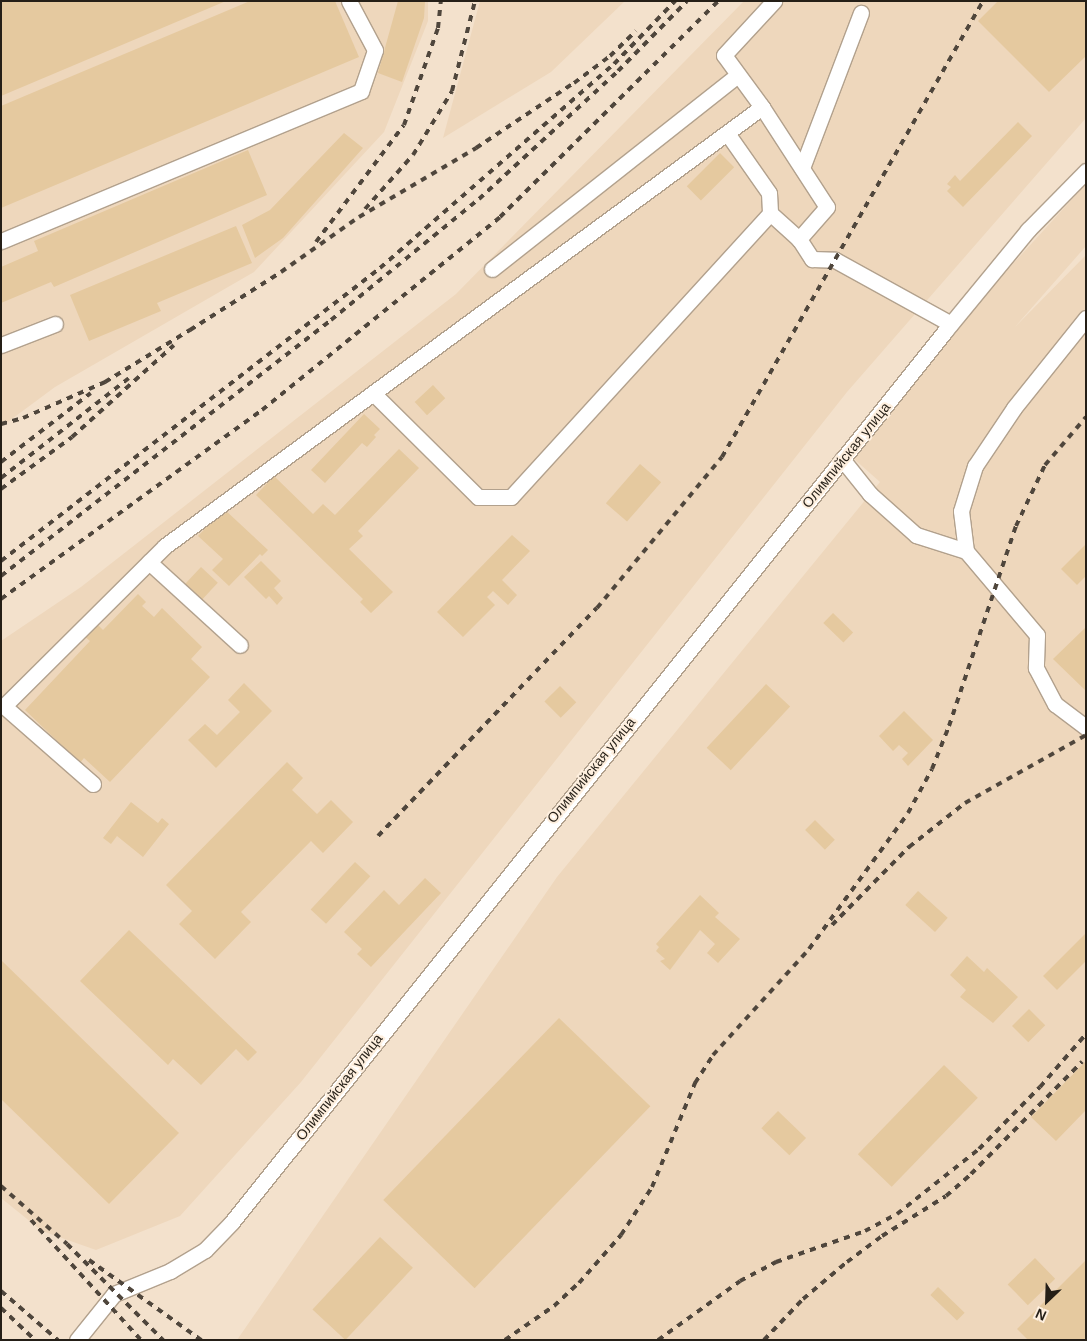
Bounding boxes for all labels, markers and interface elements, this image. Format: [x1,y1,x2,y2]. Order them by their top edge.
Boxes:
street label: Олимпийская улица [798,399,894,511]
street label: Олимпийская улица [543,714,639,826]
street label: Олимпийская улица [292,1030,386,1144]
north arrow [1022,1276,1072,1326]
text: N [1033,1305,1049,1324]

